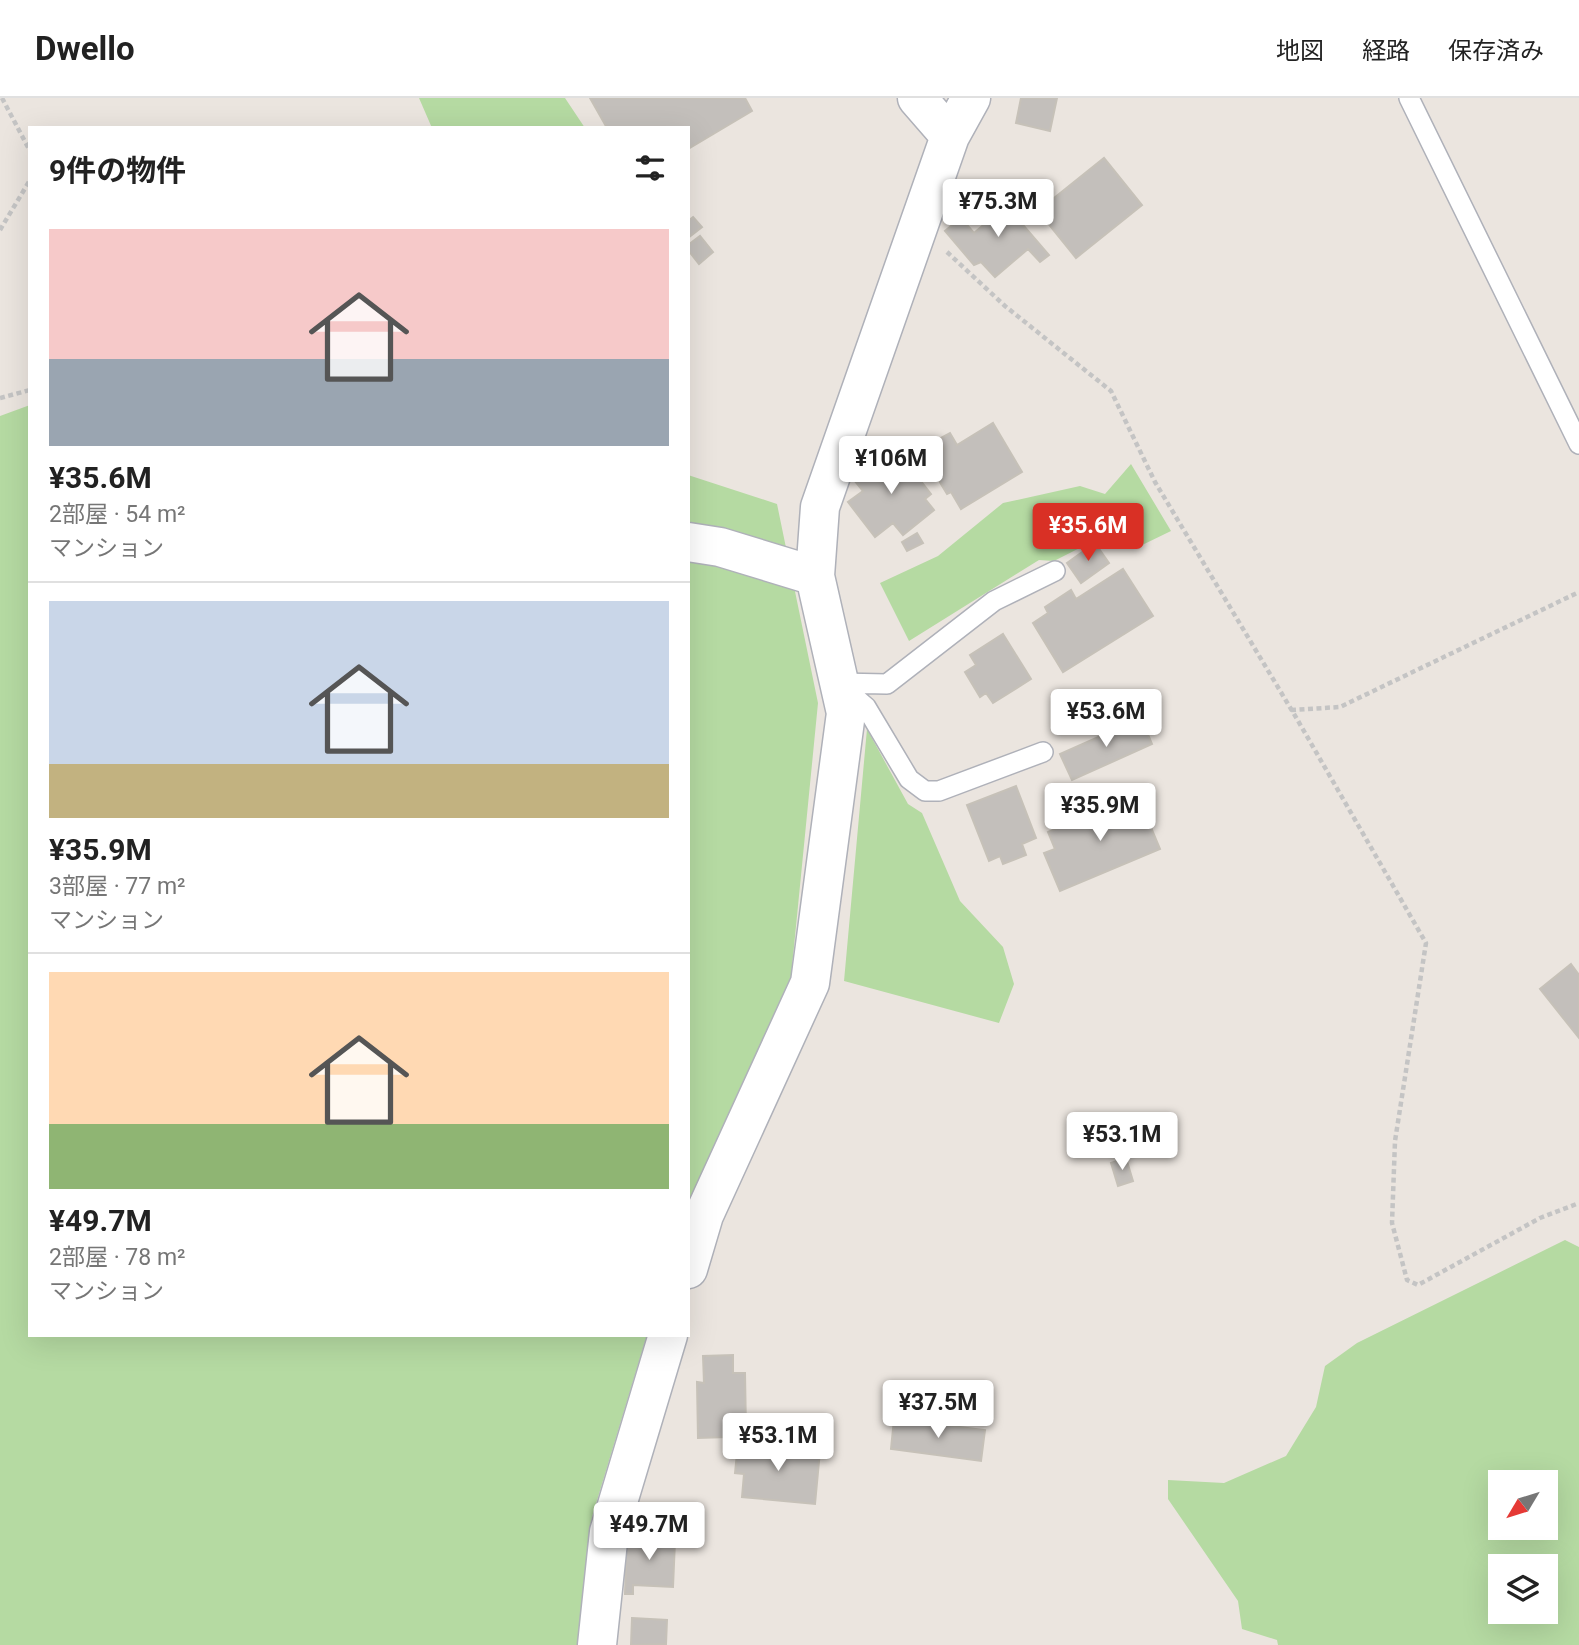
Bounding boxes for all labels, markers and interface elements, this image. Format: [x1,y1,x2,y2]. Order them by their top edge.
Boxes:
text: Dwello [35,29,135,68]
text: 地図 [1276,37,1324,65]
text: 経路 [1362,37,1410,65]
text: 保存済み [1448,37,1544,65]
icon: filters [631,149,669,187]
text: 9件の物件 [49,153,186,188]
pin: ¥75.3M [941,180,1055,239]
text: ¥75.3M [959,188,1037,215]
icon: home [296,274,422,400]
pin: ¥106M [842,436,940,496]
text: ¥106M [855,445,927,472]
text: ¥35.6M [49,460,152,495]
text: 2部屋 · 54 m² [49,501,186,528]
pin: ¥35.6M [1031,504,1145,563]
text: ¥35.6M [1049,512,1127,539]
text: マンション [49,535,164,562]
icon: home [296,646,422,772]
pin: ¥53.6M [1049,690,1163,749]
text: ¥53.6M [1067,698,1145,725]
pin: ¥35.9M [1043,784,1157,843]
text: ¥35.9M [1061,792,1139,819]
text: ¥35.9M [49,832,152,867]
text: 3部屋 · 77 m² [49,873,186,900]
text: マンション [49,907,164,934]
icon: home [296,1017,422,1143]
pin: ¥53.1M [1065,1112,1179,1172]
text: ¥53.1M [1083,1121,1161,1148]
text: ¥49.7M [49,1203,152,1238]
text: 2部屋 · 78 m² [49,1244,186,1271]
text: マンション [49,1278,164,1305]
pin: ¥37.5M [881,1380,995,1440]
text: ¥37.5M [899,1389,977,1416]
pin: ¥53.1M [721,1414,835,1473]
text: ¥53.1M [739,1422,817,1449]
north arrow [1488,1470,1558,1540]
map controls [1488,1470,1558,1624]
pin: ¥49.7M [592,1502,706,1562]
text: ¥49.7M [610,1511,688,1538]
button: layers [1488,1554,1558,1624]

